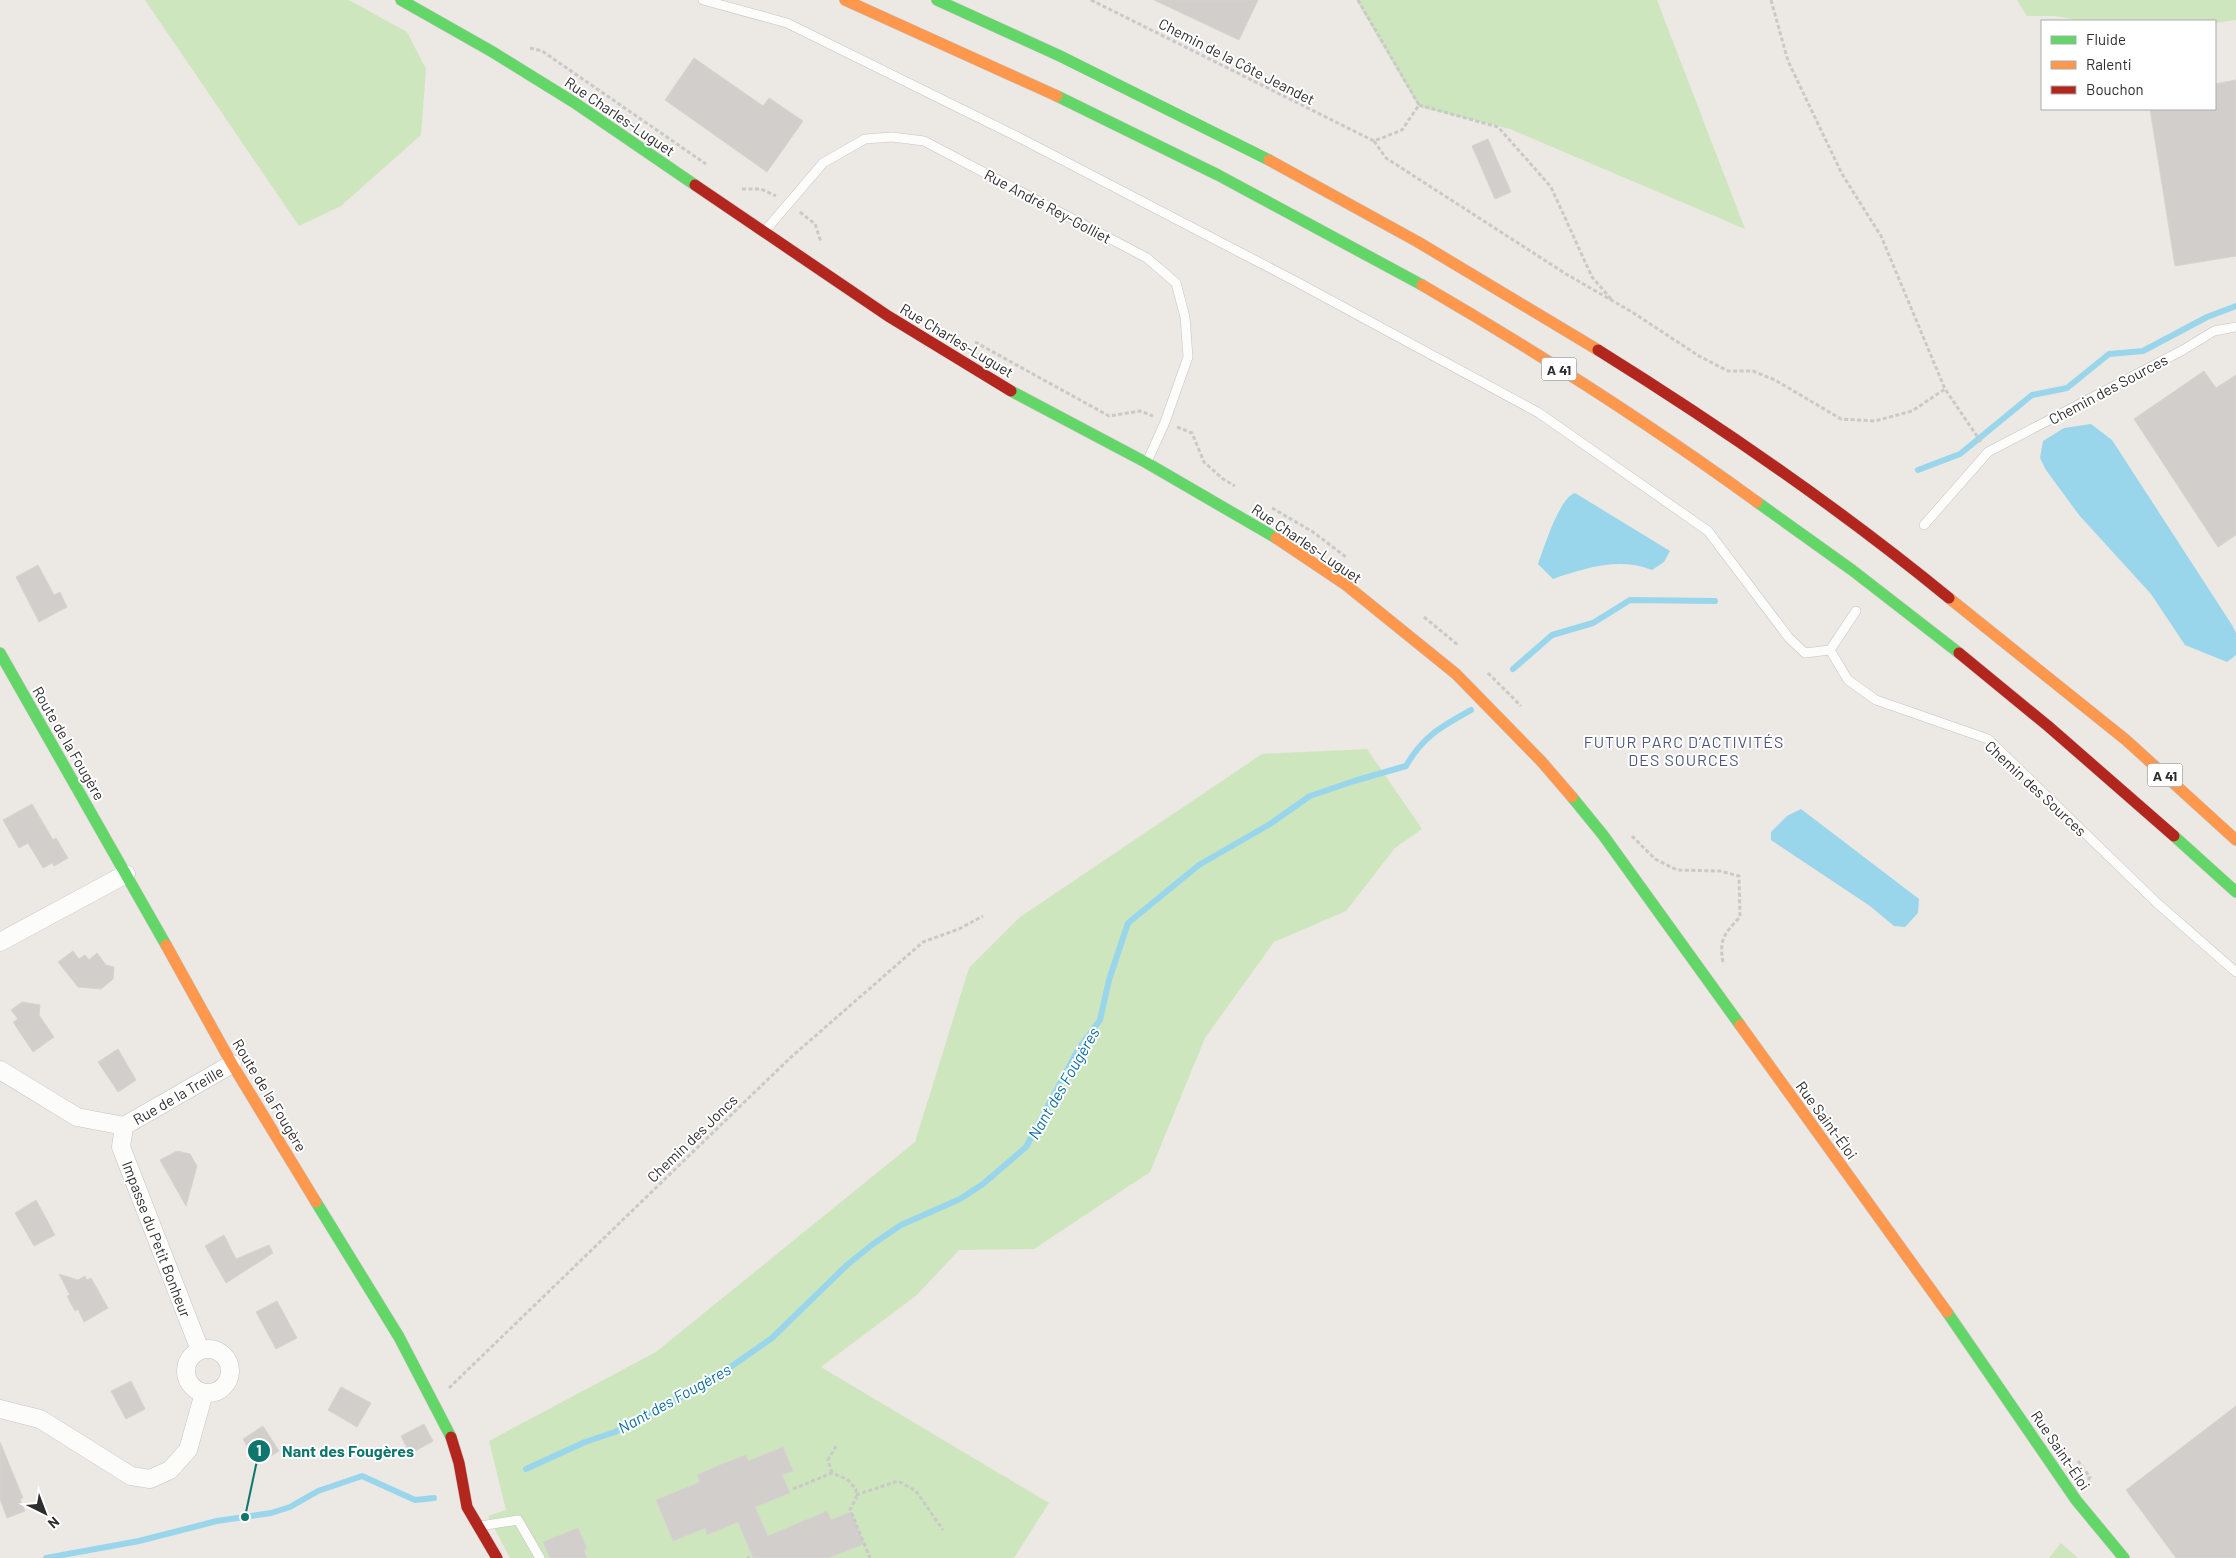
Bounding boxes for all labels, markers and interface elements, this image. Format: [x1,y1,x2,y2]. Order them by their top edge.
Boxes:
street label: Chemin de la Côte Jeandet [1156,14,1318,108]
legend [2041,20,2216,110]
text: Fluide [2086,30,2126,48]
text: Ralenti [2086,55,2132,73]
street label: Rue Charles-Luguet [562,72,678,160]
text: Bouchon [2086,80,2144,98]
street label: Rue André Rey-Golliet [982,165,1114,247]
street label: Rue Charles-Luguet [897,299,1017,381]
street label: Chemin des Sources [2046,350,2170,428]
road number: A 41 [1542,358,1576,380]
street label: Rue Charles-Luguet [1249,499,1365,587]
street label: Route de la Fougère [29,683,109,803]
district label: FUTUR PARC D’ACTIVITÉS DES SOURCES [1584,732,1784,769]
street label: Chemin des Sources [1982,736,2090,840]
road number: A 41 [2148,764,2182,786]
water label: Nant des Fougères [1023,1023,1103,1142]
street label: Route de la Fougère [229,1035,311,1155]
street label: Rue de la Treille [130,1062,226,1128]
street label: Rue Saint-Éloi [1793,1077,1861,1163]
street label: Chemin des Joncs [643,1090,741,1186]
street label: Impasse du Petit Bonheur [119,1158,195,1320]
water label: Nant des Fougères [614,1359,734,1437]
street label: Rue Saint-Éloi [2028,1407,2094,1493]
callout: Nant des Fougères [247,1436,424,1467]
text: 1 [256,1441,262,1459]
text: Nant des Fougères [282,1441,414,1460]
north arrow [20,1488,70,1538]
text: N [45,1514,63,1532]

